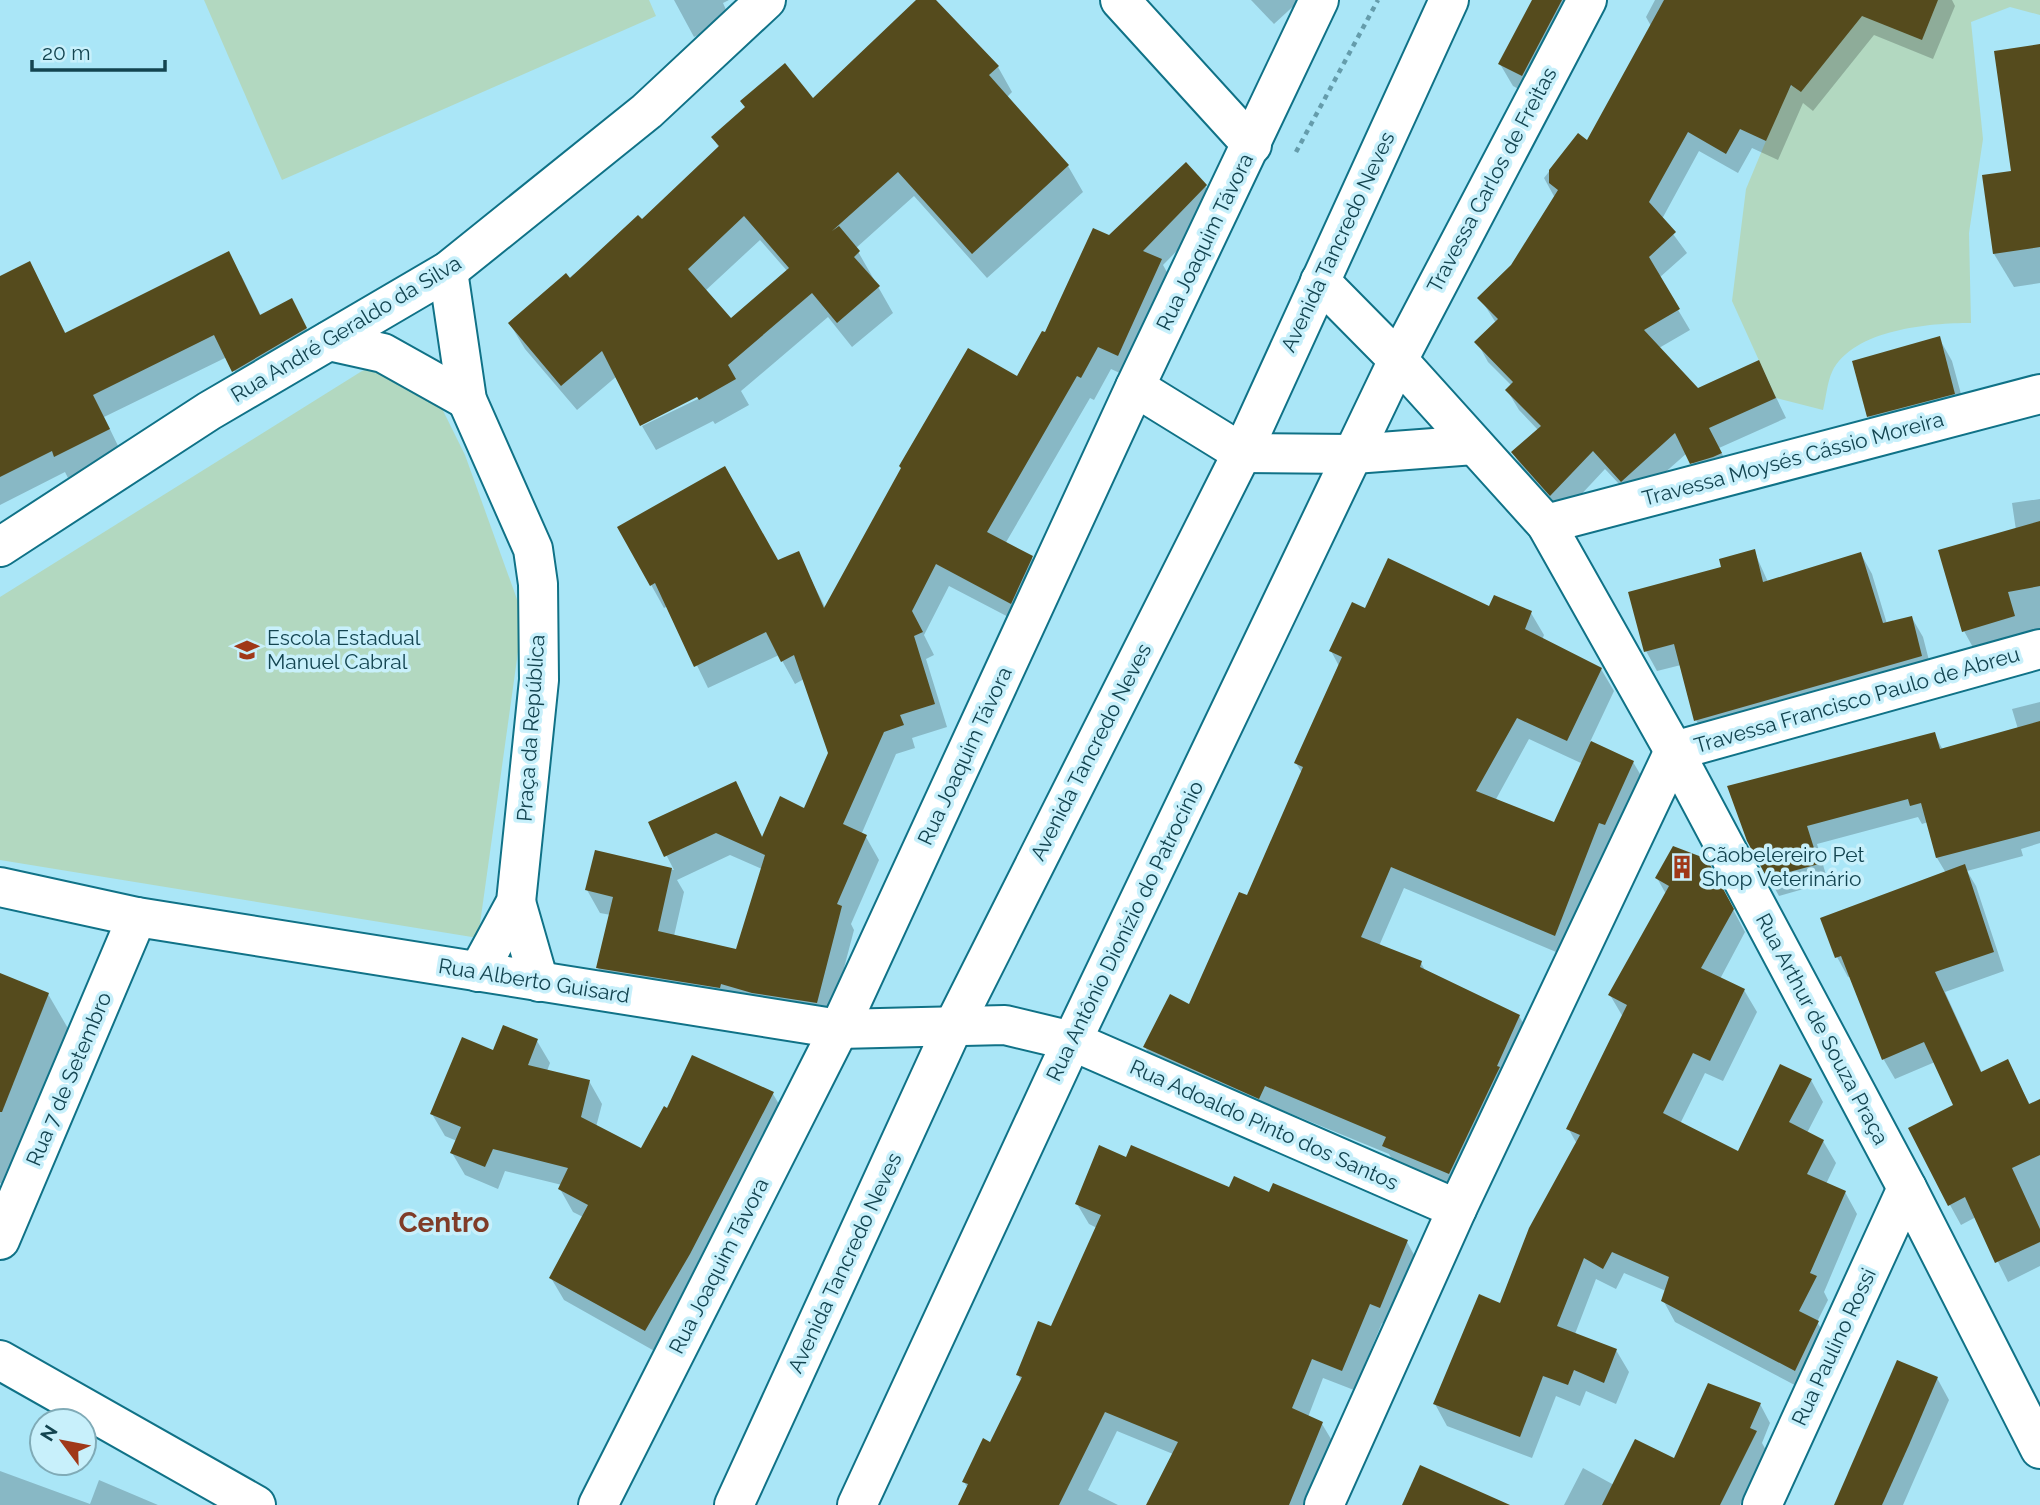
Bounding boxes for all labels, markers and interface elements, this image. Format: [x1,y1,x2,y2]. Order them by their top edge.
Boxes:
scale bar [32,28,164,72]
text: 20 m [42,40,90,65]
street label: Travessa Carlos de Freitas [1422,63,1562,297]
street label: Avenida Tancredo Neves [1275,128,1400,356]
street label: Rua Joaquim Távora [1151,149,1258,334]
street label: Rua André Geraldo da Silva [226,250,465,407]
street label: Travessa Moysés Cássio Moreira [1639,406,1946,511]
place label: Escola Estadual Manuel Cabral [267,625,421,674]
street label: Praça da República [511,634,550,822]
school or university icon: Escola Estadual Manuel Cabral [233,636,261,664]
street label: Avenida Tancredo Neves [1025,639,1156,864]
street label: Travessa Francisco Paulo de Abreu [1691,641,2022,758]
street label: Rua Joaquim Távora [912,663,1017,849]
street label: Rua Antônio Dionízio do Patrocínio [1041,776,1208,1085]
place label: Cãobelereiro Pet Shop Veterinário [1702,842,1865,891]
building icon: Cãobelereiro Pet Shop Veterinário [1668,853,1696,881]
street label: Rua Arthur de Souza Praça [1751,909,1894,1149]
street label: Rua Alberto Guisard [437,953,631,1008]
street label: Rua 7 de Setembro [21,988,116,1169]
street label: Rua Adoaldo Pinto dos Santos [1126,1054,1402,1195]
street label: Avenida Tancredo Neves [782,1149,907,1377]
street label: Rua Joaquim Távora [663,1174,774,1358]
district label: Centro [398,1206,490,1239]
street label: Rua Paulino Rossi [1786,1264,1881,1429]
north arrow [28,1407,98,1477]
text: N [35,1421,62,1445]

